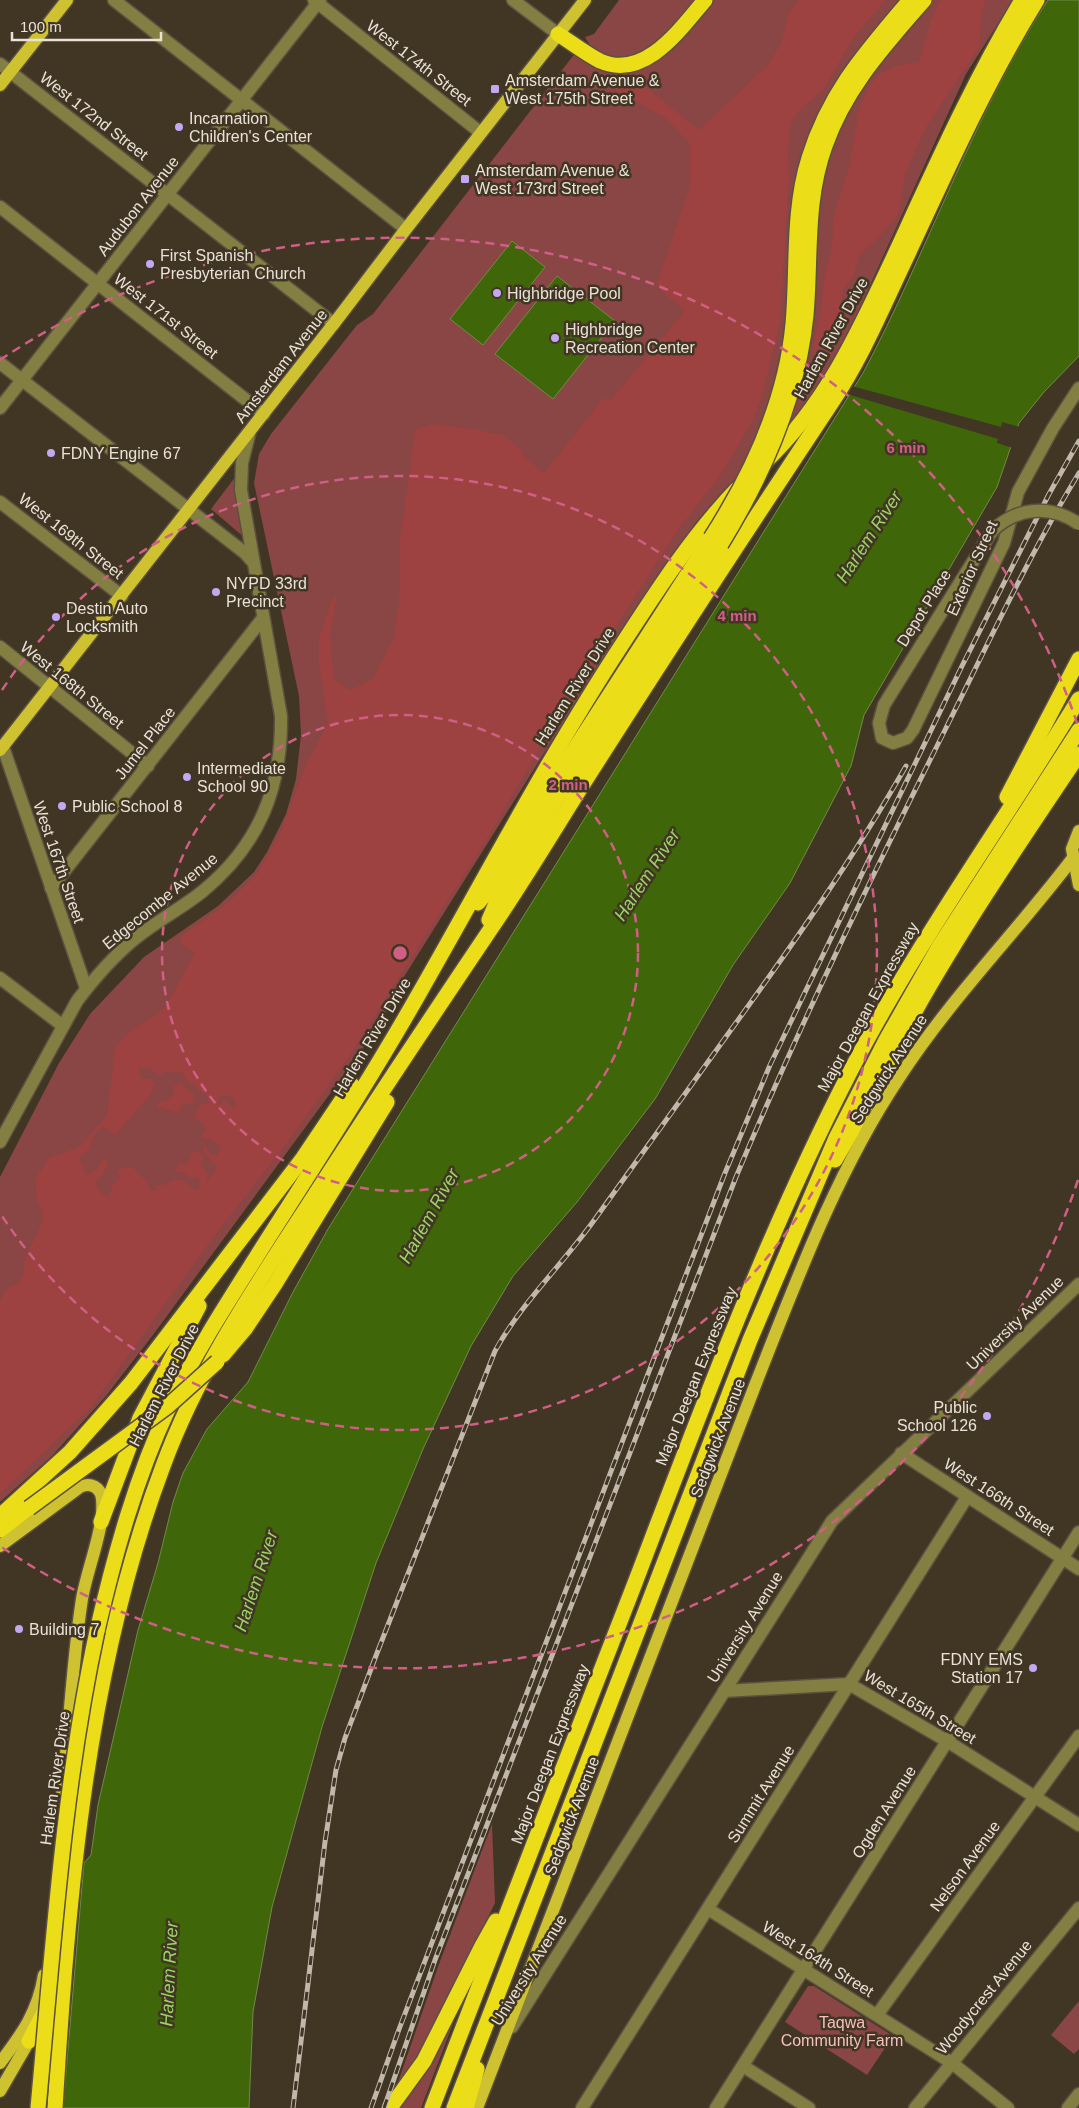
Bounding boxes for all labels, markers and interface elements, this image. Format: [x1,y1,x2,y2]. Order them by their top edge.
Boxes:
scale bar [12,10,161,42]
street label: West 174th Street [363,17,475,109]
text: 100 m [20,18,62,35]
street label: West 172nd Street [37,69,152,164]
place label: Amsterdam Avenue & West 175th Street [505,72,660,107]
marker: Amsterdam Avenue & West 175th Street [489,83,501,95]
place label: Incarnation Children's Center [189,110,313,145]
marker: Incarnation Children's Center [173,121,185,133]
street label: Audubon Avenue [94,153,182,259]
place label: Amsterdam Avenue & West 173rd Street [475,162,630,197]
marker: Amsterdam Avenue & West 173rd Street [459,173,471,185]
place label: First Spanish Presbyterian Church [160,247,306,282]
marker: First Spanish Presbyterian Church [144,258,156,270]
street label: West 171st Street [111,270,222,362]
street label: Harlem River Drive [791,275,871,401]
place label: Highbridge Pool [507,285,621,302]
marker: Highbridge Pool [491,287,503,299]
street label: Amsterdam Avenue [231,306,331,426]
place label: Highbridge Recreation Center [565,321,696,356]
marker: Highbridge Recreation Center [549,332,561,344]
text: 6 min [886,439,926,456]
place label: FDNY Engine 67 [61,445,181,462]
marker: FDNY Engine 67 [45,447,57,459]
water label: Harlem River [832,487,907,586]
street label: West 169th Street [15,490,127,582]
street label: Exterior Street [943,517,1001,618]
street label: Depot Place [894,566,954,649]
place label: NYPD 33rd Precinct [226,575,307,610]
marker: NYPD 33rd Precinct [210,586,222,598]
place label: Destin Auto Locksmith [66,600,148,635]
text: 4 min [717,607,757,624]
marker: Destin Auto Locksmith [50,611,62,623]
street label: Harlem River Drive [532,624,618,748]
street label: West 168th Street [17,638,127,732]
street label: Jumel Place [111,703,179,783]
place label: Intermediate School 90 [197,760,286,795]
marker: Intermediate School 90 [181,771,193,783]
text: 2 min [548,776,588,793]
place label: Public School 8 [72,798,182,815]
street label: West 167th Street [30,799,88,926]
marker: Public School 8 [56,800,68,812]
water label: Harlem River [610,825,685,924]
street label: Edgecombe Avenue [99,849,221,953]
street label: Major Deegan Expressway [814,919,922,1095]
centre of rings [391,944,409,962]
street label: Harlem River Drive [330,975,414,1099]
street label: Sedgwick Avenue [848,1011,931,1126]
water label: Harlem River [395,1164,464,1267]
street label: University Avenue [963,1272,1067,1373]
street label: Major Deegan Expressway [652,1284,740,1468]
street label: Harlem River Drive [126,1321,202,1449]
street label: Sedgwick Avenue [687,1376,749,1500]
place label: Public School 126 [897,1399,977,1434]
marker: Public School 126 [981,1410,993,1422]
street label: West 166th Street [941,1455,1058,1539]
water label: Harlem River [230,1527,282,1634]
street label: University Avenue [704,1568,786,1686]
place label: Building 7 [29,1621,99,1638]
marker: Building 7 [13,1623,25,1635]
place label: FDNY EMS Station 17 [941,1651,1023,1686]
street label: Major Deegan Expressway [508,1662,592,1846]
marker: FDNY EMS Station 17 [1027,1662,1039,1674]
street label: West 165th Street [861,1667,980,1747]
street label: Harlem River Drive [37,1710,73,1846]
street label: Summit Avenue [724,1742,798,1846]
street label: Sedgwick Avenue [541,1754,603,1878]
street label: Ogden Avenue [849,1763,919,1861]
street label: Nelson Avenue [927,1818,1003,1914]
street label: University Avenue [488,1911,570,2029]
street label: West 164th Street [759,1918,877,2000]
water label: Harlem River [156,1920,182,2027]
street label: Woodycrest Avenue [933,1937,1035,2057]
park label: Taqwa Community Farm [781,2014,903,2049]

